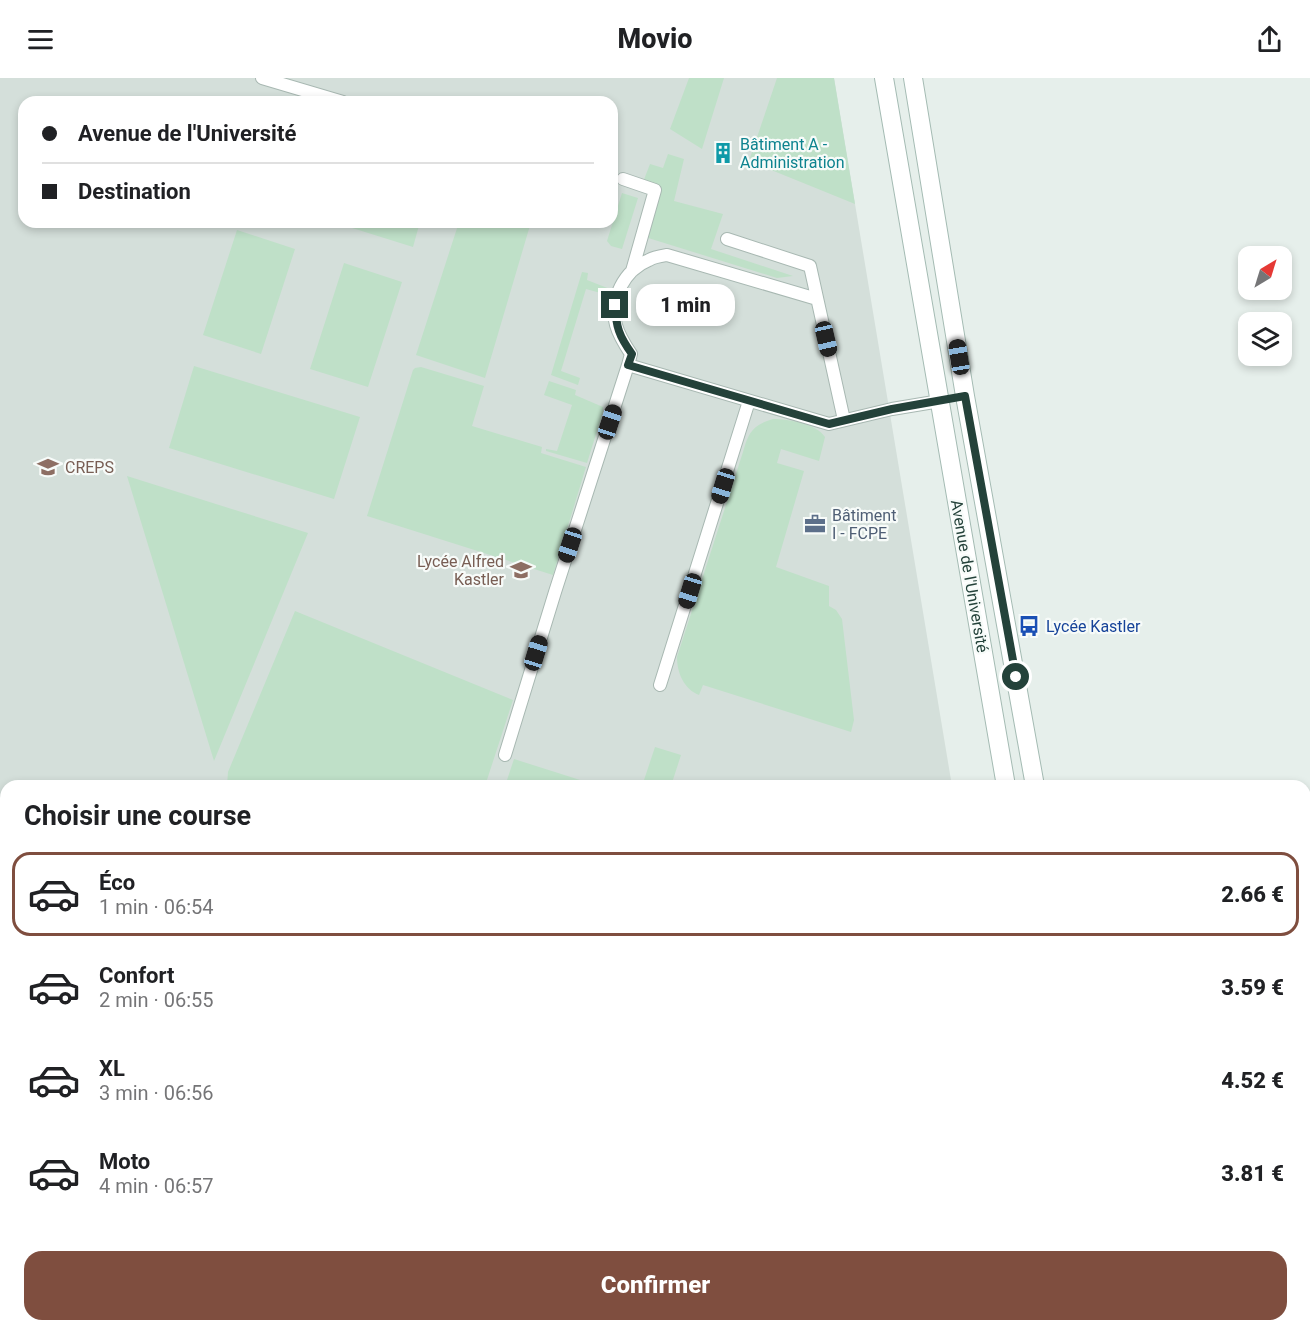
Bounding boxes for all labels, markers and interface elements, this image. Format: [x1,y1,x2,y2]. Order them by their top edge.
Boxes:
icon: menu [24,23,57,56]
text: Movio [618,23,692,55]
icon: share [1253,23,1286,56]
text: Avenue de l'Université [78,121,296,146]
place label: Bâtiment A - Administration [740,135,845,172]
building icon: Bâtiment A - Administration [711,141,735,165]
text: Destination [78,179,191,204]
north arrow [1238,246,1292,300]
map controls [1238,246,1292,366]
callout: 1 min [636,284,735,326]
route end [601,291,628,318]
text: 1 min [660,293,711,317]
button: layers [1238,312,1292,366]
car [813,319,839,359]
car [947,338,971,376]
car [596,402,624,442]
school or university icon: CREPS [36,455,60,479]
place label: CREPS [65,458,114,477]
car [709,466,737,506]
street label: Avenue de l'Université [947,498,992,654]
place label: Bâtiment I - FCPE [832,506,896,543]
office icon: Bâtiment I - FCPE [803,512,827,536]
car [556,525,584,565]
place label: Lycée Alfred Kastler [417,552,505,589]
school or university icon: Lycée Alfred Kastler [509,558,533,582]
car [676,571,704,611]
bus stop icon: Lycée Kastler [1017,614,1041,638]
place label: Lycée Kastler [1046,617,1141,636]
car [522,633,550,673]
route start [1002,663,1029,690]
text: Choisir une course [24,800,251,832]
icon: car [27,867,81,921]
text: Éco [99,870,135,895]
text: 2.66 € [1221,882,1284,907]
text: 1 min · 06:54 [99,895,214,919]
icon: car [27,960,81,1014]
text: Confort [99,963,174,988]
text: 3.59 € [1221,975,1284,1000]
text: 2 min · 06:55 [99,988,214,1012]
icon: car [27,1053,81,1107]
text: XL [99,1056,125,1081]
text: 4.52 € [1221,1068,1284,1093]
text: 3 min · 06:56 [99,1081,214,1105]
icon: car [27,1146,81,1200]
text: Moto [99,1149,150,1174]
text: 3.81 € [1221,1161,1284,1186]
text: 4 min · 06:57 [99,1174,214,1198]
button: Confirmer [24,1251,1287,1320]

